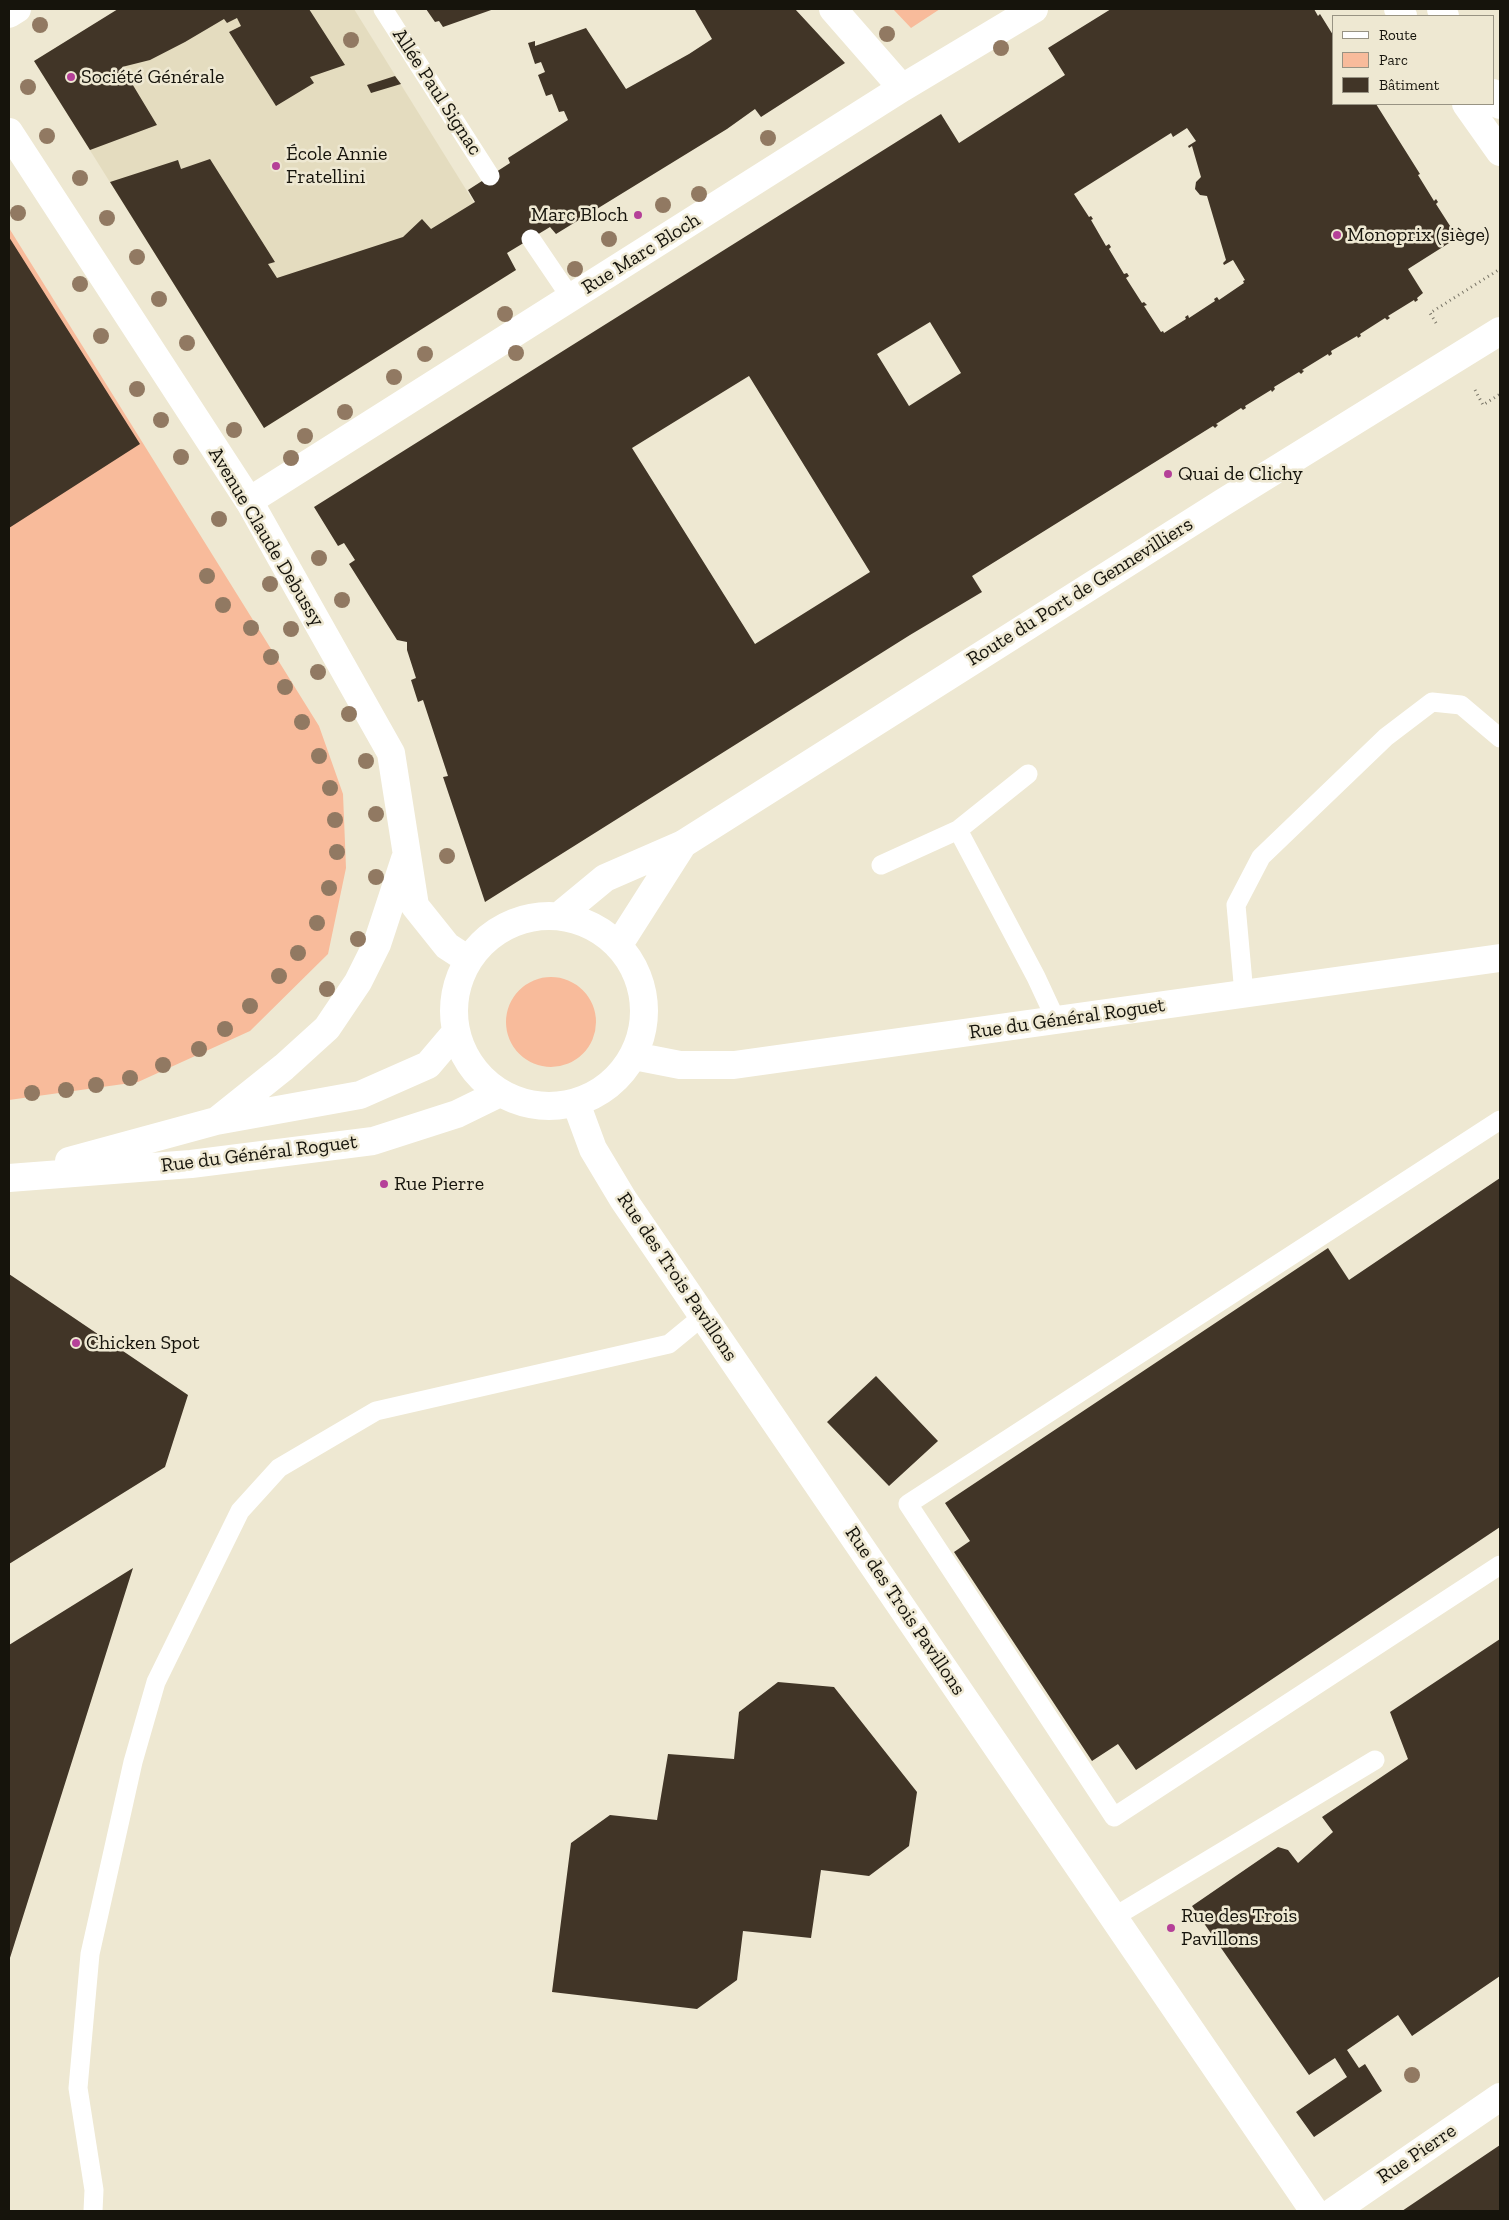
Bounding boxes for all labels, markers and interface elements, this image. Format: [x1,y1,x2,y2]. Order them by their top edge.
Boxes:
legend [1332,15,1494,105]
street label: Allée Paul Signac [387,24,487,160]
text: Route [1379,26,1417,44]
text: Parc [1379,51,1408,69]
place label: Société Générale [81,65,224,89]
marker: Société Générale [65,71,77,83]
text: Bâtiment [1379,76,1439,94]
place label: École Annie Fratellini [286,142,387,189]
marker: École Annie Fratellini [270,160,282,172]
place label: Marc Bloch [531,203,628,227]
street label: Rue Marc Bloch [577,208,705,300]
marker: Marc Bloch [632,209,644,221]
place label: Monoprix (siège) [1347,223,1490,247]
marker: Monoprix (siège) [1331,229,1343,241]
street label: Avenue Claude Debussy [203,443,329,631]
place label: Quai de Clichy [1178,462,1303,486]
marker: Quai de Clichy [1162,468,1174,480]
street label: Route du Port de Gennevilliers [963,512,1197,672]
street label: Rue du Général Roguet [967,993,1167,1045]
street label: Rue du Général Roguet [159,1130,359,1178]
place label: Rue Pierre [394,1172,484,1196]
marker: Rue Pierre [378,1178,390,1190]
street label: Rue des Trois Pavillons [612,1188,742,1366]
place label: Chicken Spot [86,1331,200,1355]
marker: Chicken Spot [70,1337,82,1349]
street label: Rue des Trois Pavillons [840,1522,970,1700]
place label: Rue des Trois Pavillons [1181,1904,1297,1951]
marker: Rue des Trois Pavillons [1165,1922,1177,1934]
street label: Rue Pierre [1373,2119,1461,2189]

